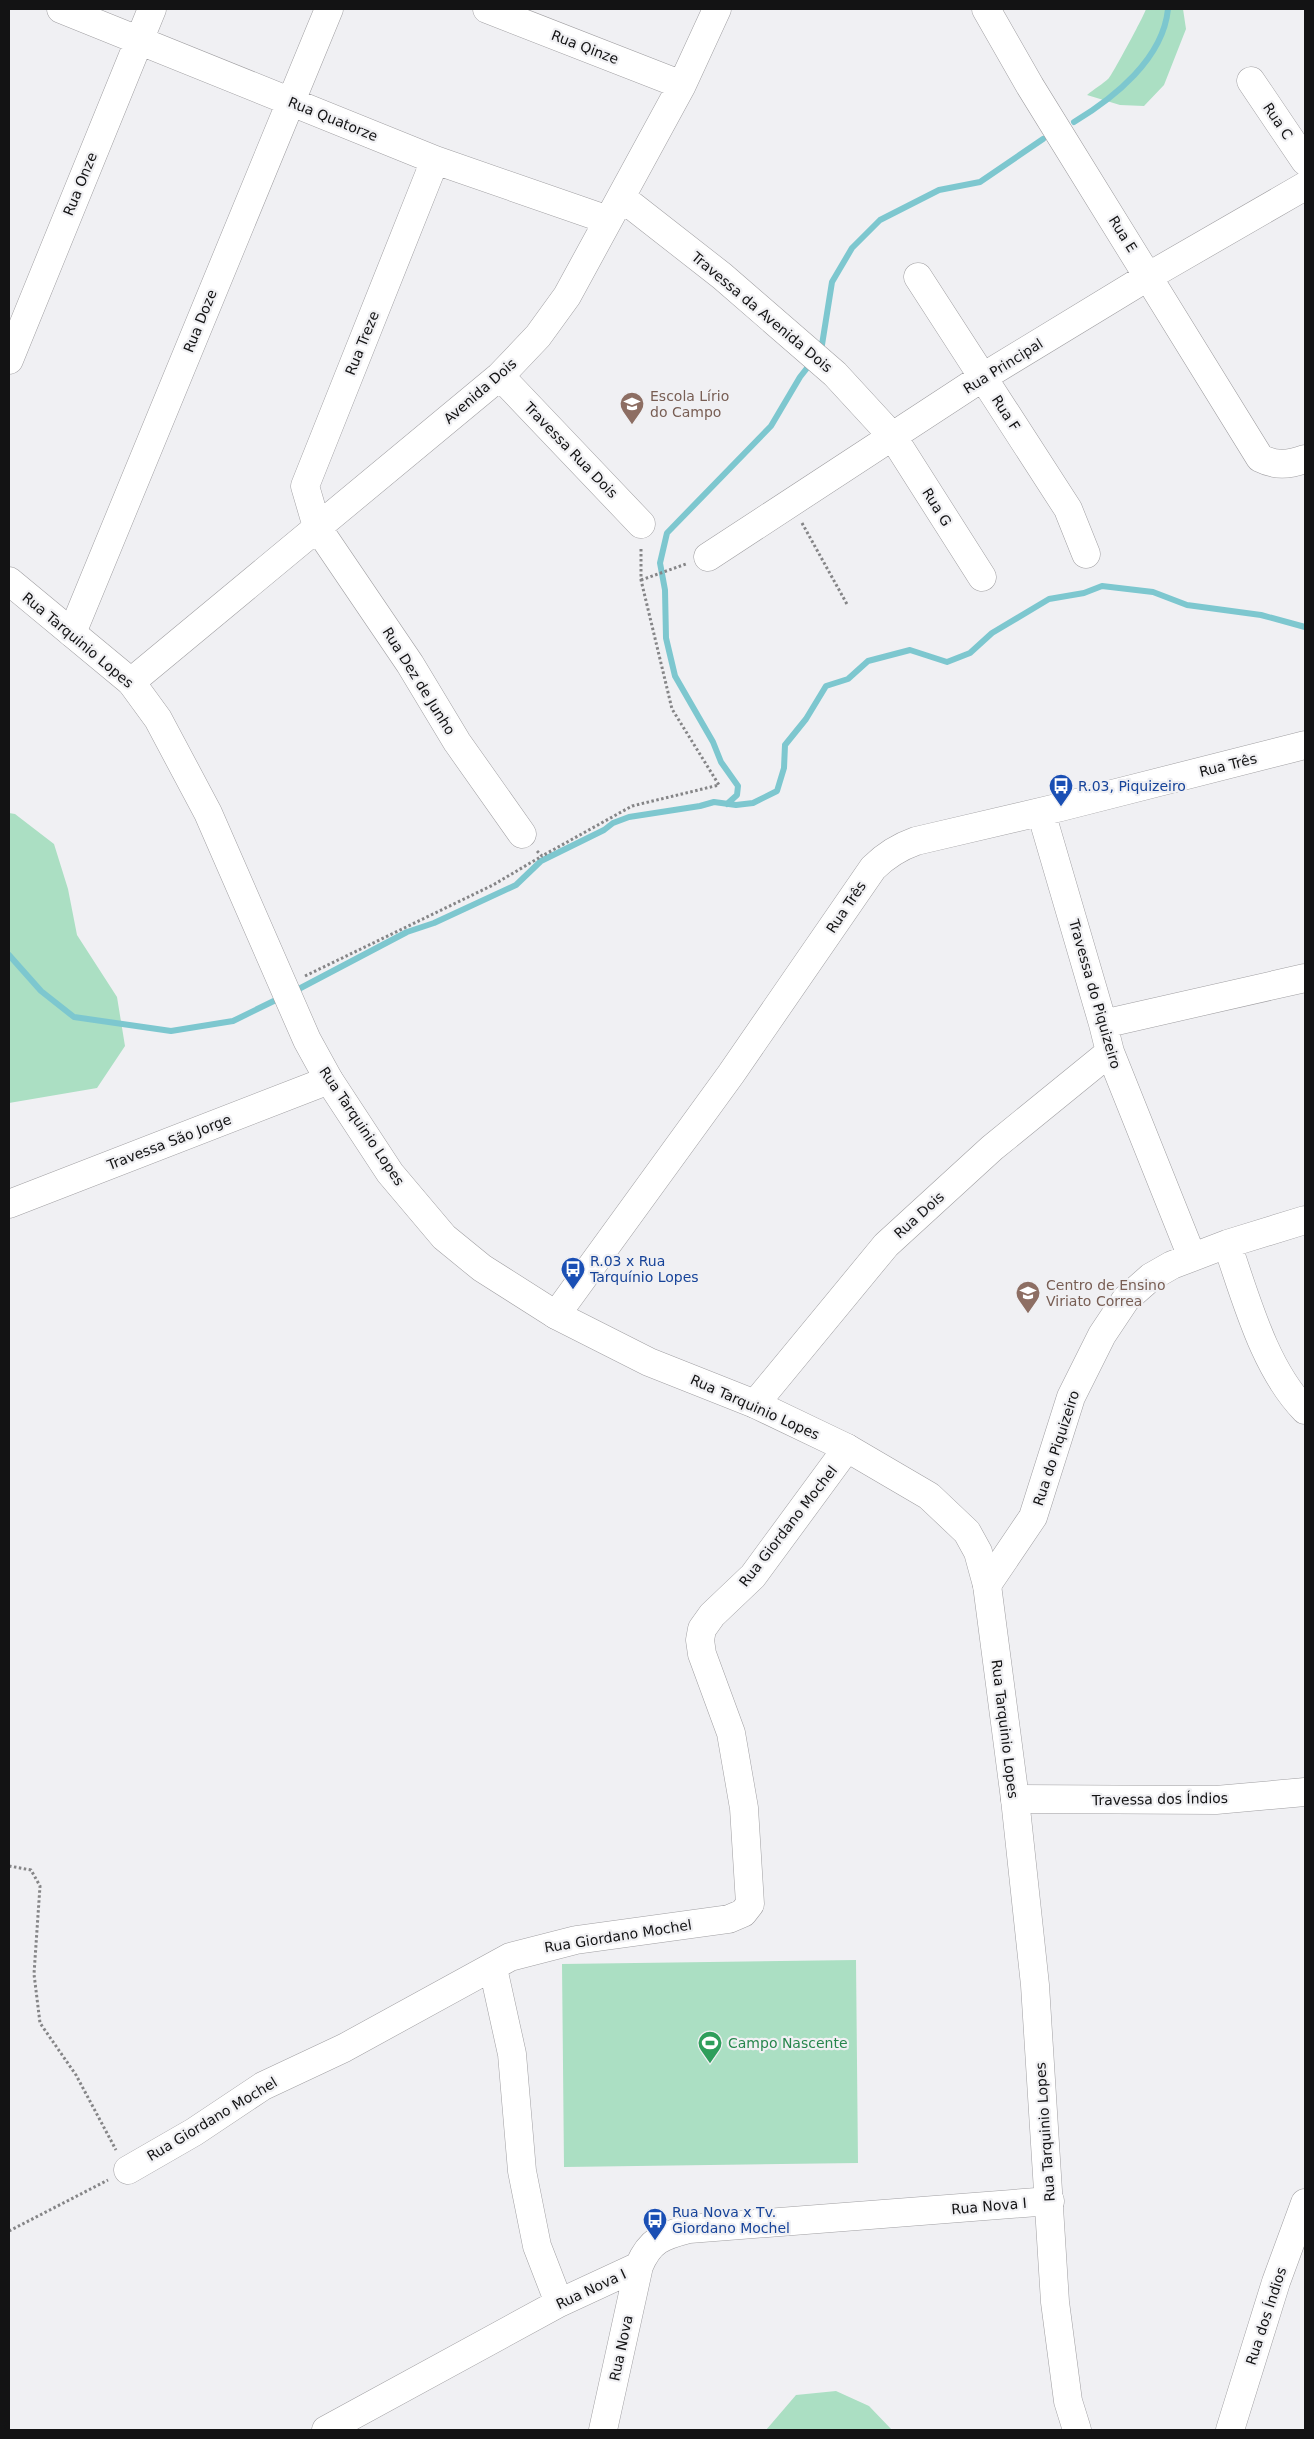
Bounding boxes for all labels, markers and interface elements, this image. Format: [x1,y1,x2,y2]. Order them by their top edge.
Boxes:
street label: Rua Qinze [549,27,621,67]
street label: Rua Quatorze [286,94,380,144]
street label: Rua C [1260,100,1296,143]
street label: Rua Onze [60,150,100,218]
street label: Rua E [1106,213,1140,255]
street label: Travessa da Avenida Dois [688,248,835,375]
street label: Rua Doze [180,287,220,355]
street label: Rua Treze [342,309,382,377]
street label: Rua Principal [960,335,1046,397]
street label: Avenida Dois [440,355,520,427]
place label: Escola Lírio do Campo [650,388,729,420]
school or university icon: Escola Lírio do Campo [619,391,645,425]
street label: Rua F [989,392,1023,434]
street label: Travessa Rua Dois [520,398,621,501]
street label: Rua G [919,485,955,529]
street label: Rua Tarquinio Lopes [19,589,137,691]
street label: Rua Dez de Junho [380,624,458,738]
street label: Rua Três [1198,750,1258,780]
bus stop icon: R.03, Piquizeiro [1048,773,1074,807]
place label: R.03, Piquizeiro [1078,778,1186,794]
street label: Rua Três [823,878,869,936]
street label: Travessa do Piquizeiro [1066,916,1124,1071]
street label: Rua Tarquinio Lopes [316,1064,408,1188]
street label: Travessa São Jorge [104,1111,233,1173]
street label: Rua Dois [891,1188,947,1242]
place label: R.03 x Rua Tarquínio Lopes [589,1253,699,1285]
bus stop icon: R.03 x Rua Tarquínio Lopes [560,1256,586,1290]
place label: Centro de Ensino Viriato Correa [1046,1277,1166,1309]
school or university icon: Centro de Ensino Viriato Correa [1015,1280,1041,1314]
street label: Rua Tarquinio Lopes [688,1371,822,1443]
street label: Rua do Piquizeiro [1030,1388,1082,1508]
street label: Rua Giordano Mochel [736,1462,840,1590]
street label: Rua Tarquinio Lopes [989,1659,1021,1799]
street label: Travessa dos Índios [1091,1790,1228,1808]
street label: Rua Giordano Mochel [543,1916,693,1956]
sports icon: Campo Nascente [697,2030,723,2064]
place label: Campo Nascente [728,2035,848,2051]
street label: Rua Tarquinio Lopes [1032,2062,1058,2202]
street label: Rua Giordano Mochel [144,2074,280,2164]
street label: Rua Nova I [951,2195,1027,2217]
place label: Rua Nova x Tv. Giordano Mochel [672,2204,790,2236]
bus stop icon: Rua Nova x Tv. Giordano Mochel [642,2207,668,2241]
street label: Rua dos Índios [1243,2265,1289,2367]
street label: Rua Nova I [553,2266,629,2312]
street label: Rua Nova [606,2314,636,2382]

